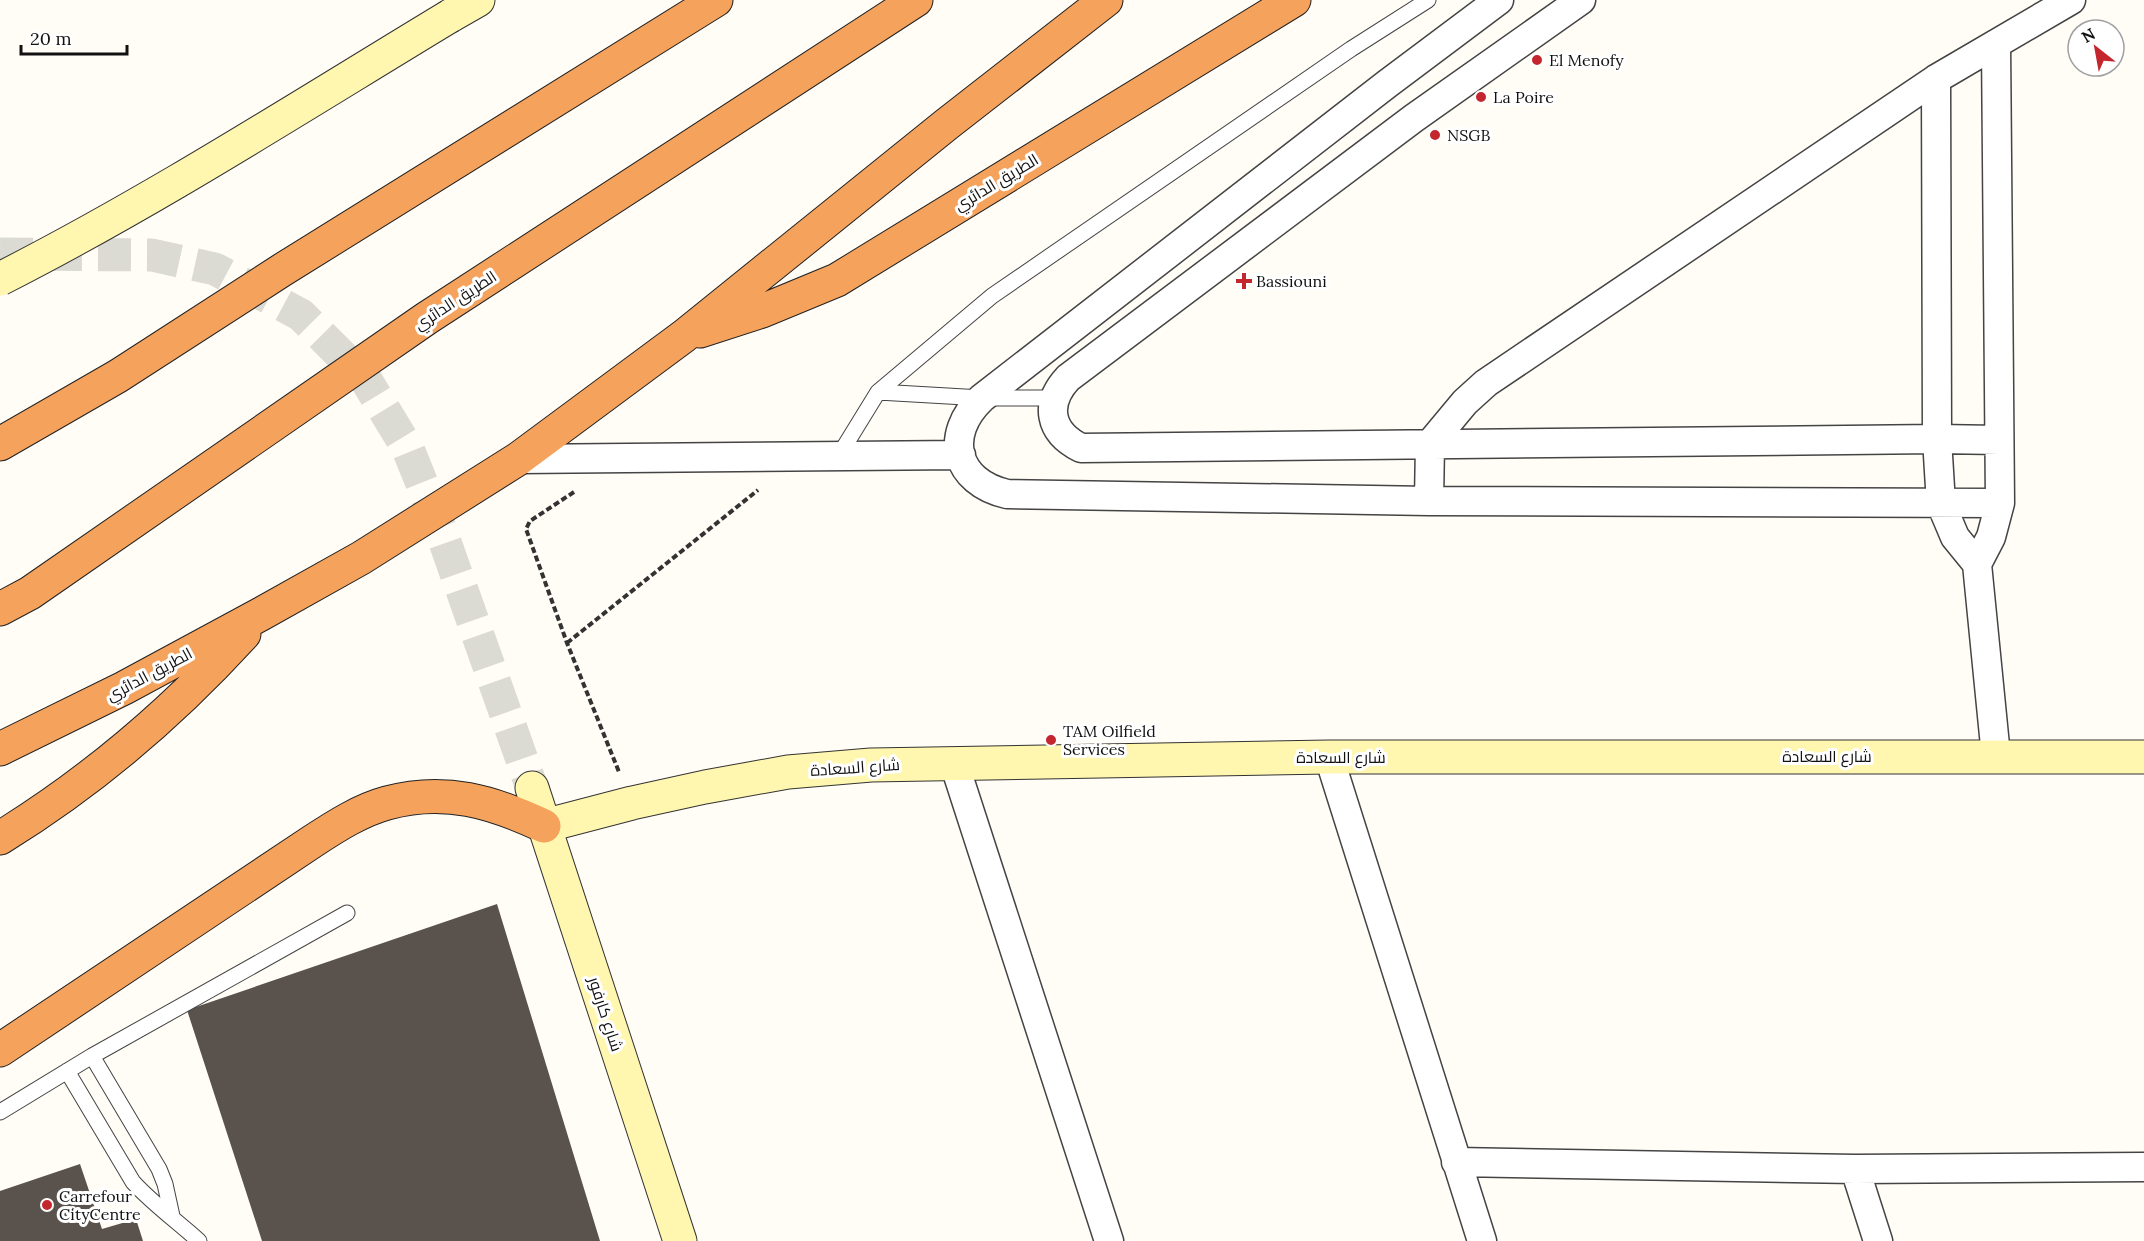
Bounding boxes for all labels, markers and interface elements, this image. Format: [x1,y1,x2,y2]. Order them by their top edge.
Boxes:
scale bar [21,18,128,56]
north arrow [2066,18,2126,78]
text: N [2078,23,2099,47]
text: 20 m [30,27,72,50]
place label: El Menofy [1549,50,1624,70]
marker: El Menofy [1530,53,1544,67]
place label: La Poire [1493,87,1554,107]
marker: La Poire [1474,90,1488,104]
place label: NSGB [1447,125,1490,145]
marker: NSGB [1428,128,1442,142]
street label: الطريق الدائري [950,149,1044,218]
street label: الطريق الدائري [410,266,502,337]
place label: Bassiouni [1256,271,1327,291]
marker: Bassiouni [1237,274,1251,288]
street label: الطريق الدائري [103,643,197,709]
place label: TAM Oilfield Services [1063,721,1156,759]
marker: TAM Oilfield Services [1044,733,1058,747]
street label: شارع السعادة [1782,746,1872,768]
street label: شارع السعادة [1296,747,1386,769]
street label: شارع السعادة [810,754,901,782]
street label: شارع كارفور [582,973,627,1054]
place label: Carrefour CityCentre [59,1186,141,1224]
marker: Carrefour CityCentre [40,1198,54,1212]

